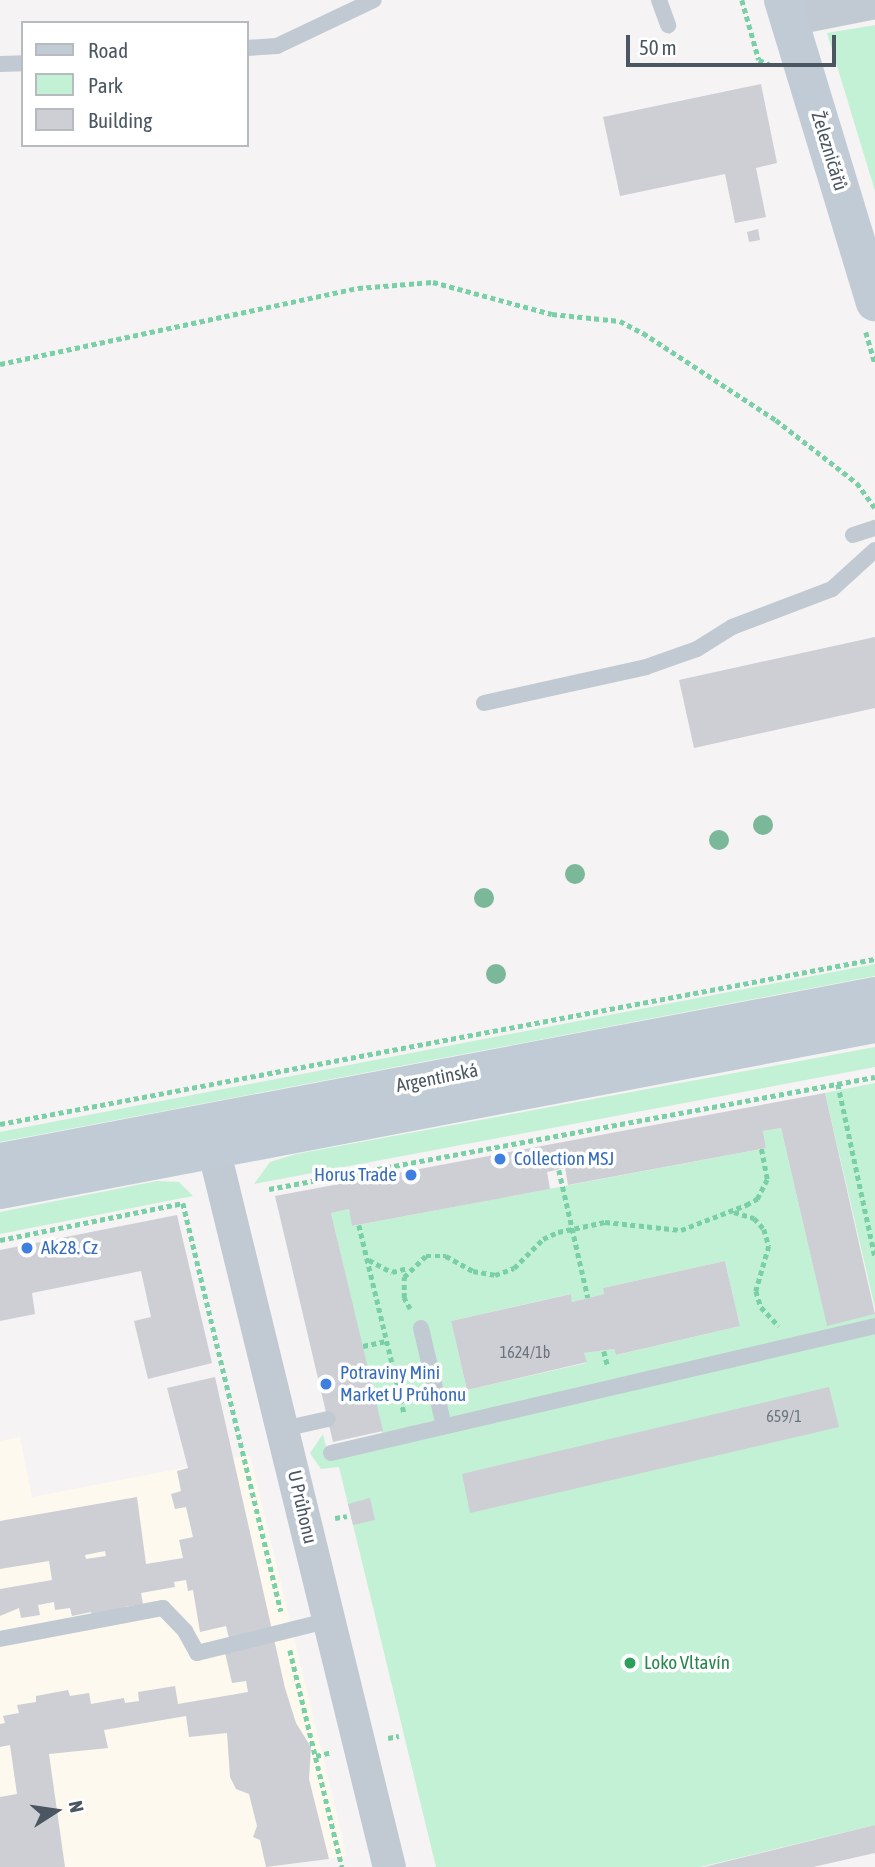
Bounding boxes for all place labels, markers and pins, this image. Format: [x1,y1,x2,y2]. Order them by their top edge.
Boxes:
place label: Collection MSJ [514,1148,614,1170]
marker: Collection MSJ [492,1151,508,1167]
place label: Horus Trade [314,1164,397,1186]
marker: Horus Trade [403,1167,419,1183]
place label: Ak28. Cz [41,1237,98,1259]
marker: Ak28. Cz [19,1240,35,1256]
place label: Potraviny Mini Market U Průhonu [340,1362,466,1406]
marker: Potraviny Mini Market U Průhonu [318,1376,334,1392]
place label: Loko Vltavín [644,1652,730,1674]
marker: Loko Vltavín [622,1655,638,1671]

